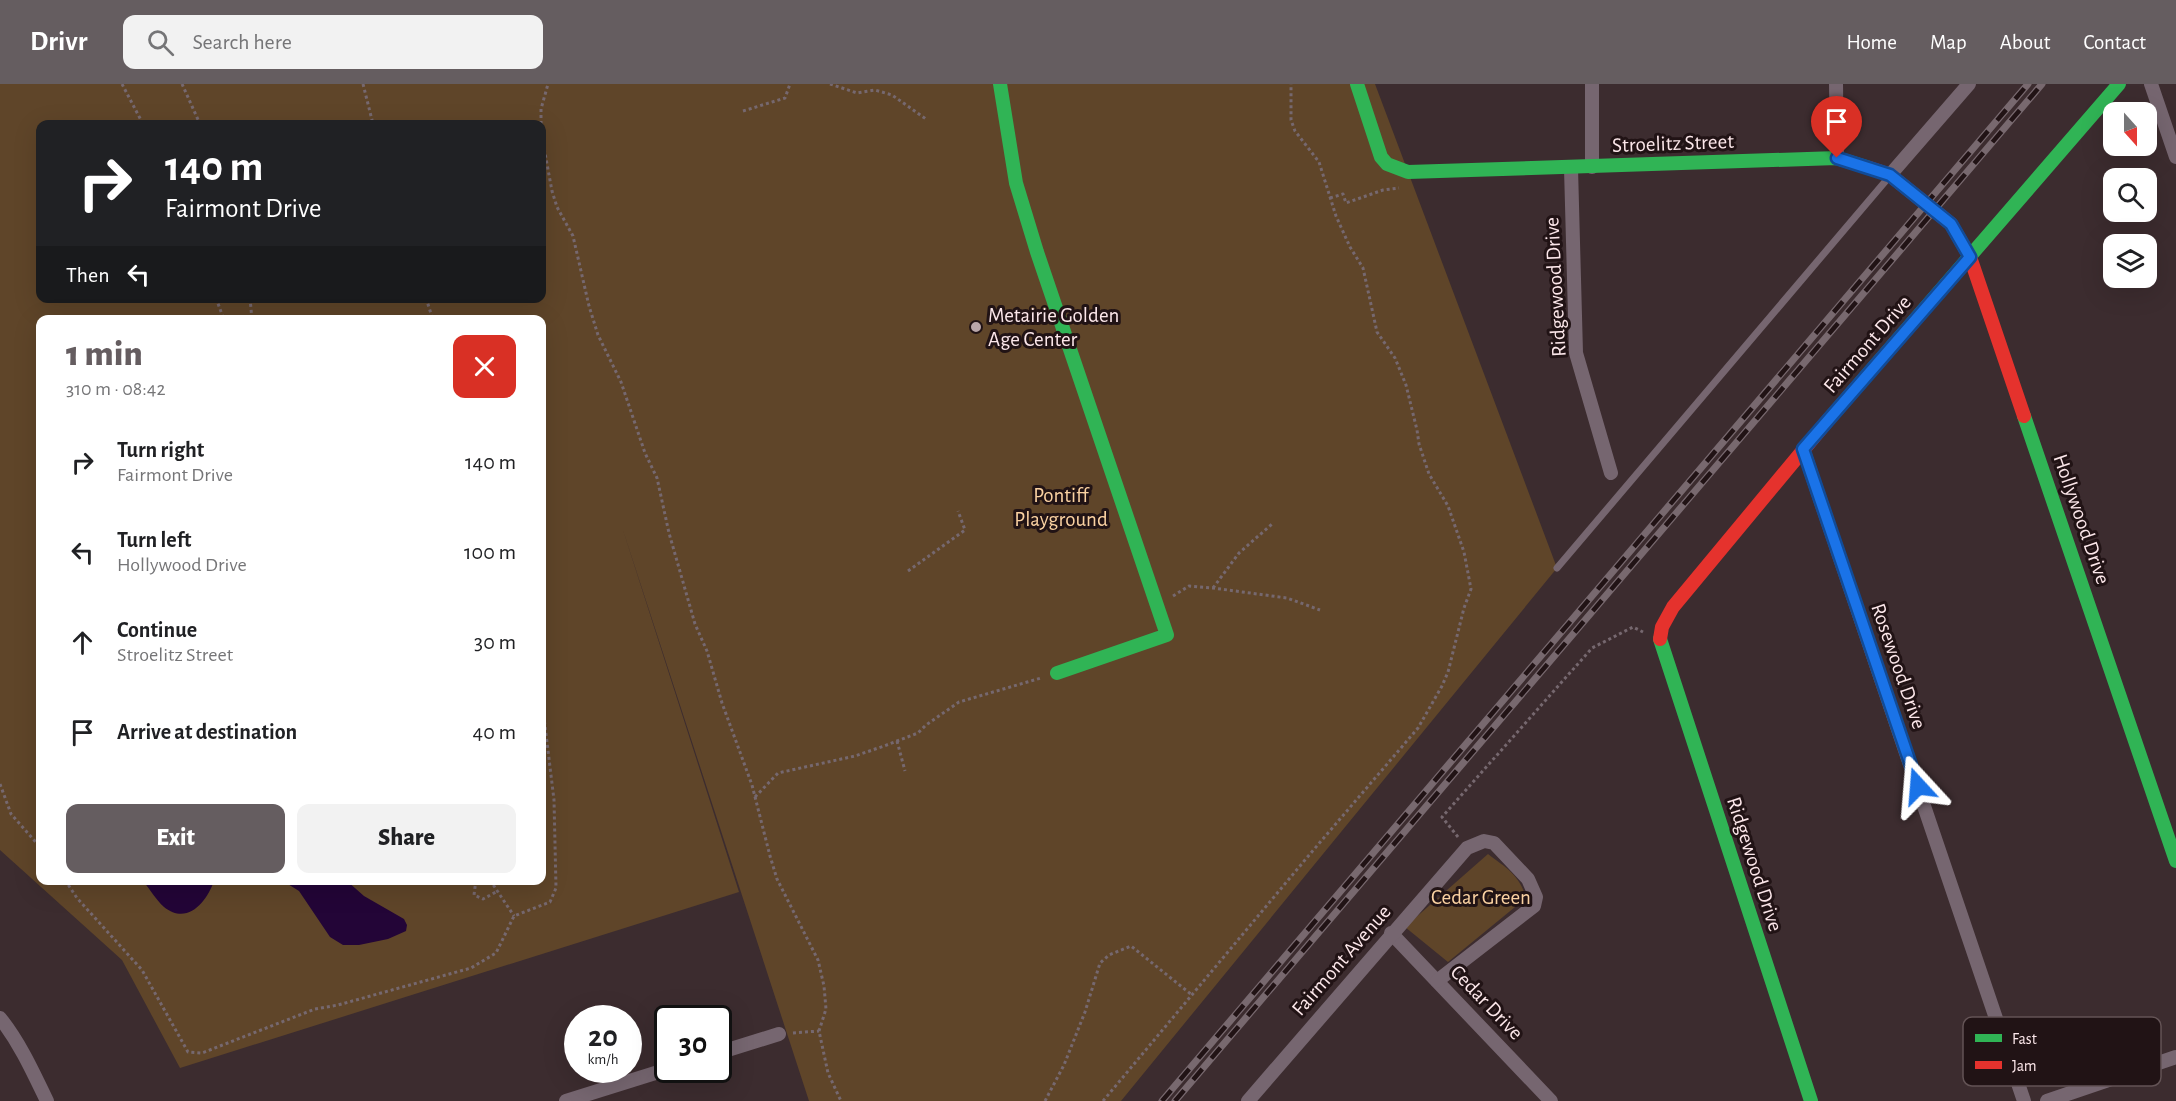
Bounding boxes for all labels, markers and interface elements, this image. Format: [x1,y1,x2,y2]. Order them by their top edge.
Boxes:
search box [123,15,543,69]
icon: search [144,26,177,59]
text: Drivr [30,28,87,56]
text: Search here [192,31,292,53]
text: Home [1846,32,1897,53]
text: Map [1930,32,1967,53]
text: About [2000,32,2050,53]
text: Contact [2083,32,2146,53]
pin [1811,96,1862,158]
north arrow [2103,102,2157,156]
map controls [2103,102,2157,288]
icon: arrive [1820,105,1853,138]
street label: Stroelitz Street [1612,131,1735,156]
icon: right [66,144,144,222]
text: 140 m [165,146,263,188]
button: search [2103,168,2157,222]
text: Fairmont Drive [165,195,321,222]
street label: Ridgewood Drive [1541,217,1570,357]
button: layers [2103,234,2157,288]
icon: left [122,258,155,291]
text: Then [66,264,110,286]
street label: Fairmont Drive [1820,292,1915,397]
place label: Metairie Golden Age Center [988,305,1119,350]
marker: Metairie Golden Age Center [969,320,983,334]
button: close [453,335,516,398]
text: 1 min [66,336,143,372]
text: 310 m · 08:42 [66,379,166,399]
text: Turn right [117,439,204,461]
icon: right [66,446,99,479]
text: 140 m [465,451,516,473]
street label: Hollywood Drive [2049,451,2114,587]
text: Fairmont Drive [117,465,233,485]
park label: Pontiff Playground [1014,485,1108,530]
text: Turn left [117,529,191,551]
icon: left [66,536,99,569]
text: 100 m [464,541,516,563]
text: Hollywood Drive [117,555,247,575]
street label: Rosewood Drive [1867,601,1930,732]
text: Continue [117,619,197,641]
icon: ahead [66,626,99,659]
text: 30 m [474,631,516,653]
text: Stroelitz Street [117,645,233,665]
icon: arrive [66,716,99,749]
text: Arrive at destination [117,721,297,743]
text: 40 m [473,721,516,743]
position arrow [1886,754,1950,818]
street label: Ridgewood Drive [1723,794,1786,934]
button: Exit [66,804,285,873]
button: Share [297,804,516,873]
park label: Cedar Green [1431,887,1531,908]
street label: Fairmont Avenue [1288,901,1395,1020]
street label: Cedar Drive [1446,961,1527,1044]
speed limit sign: 30 [654,1005,732,1083]
legend [1963,1017,2161,1086]
text: 20 [588,1022,618,1052]
text: Fast [2012,1031,2037,1047]
text: km/h [588,1052,618,1067]
text: Jam [2012,1058,2037,1074]

